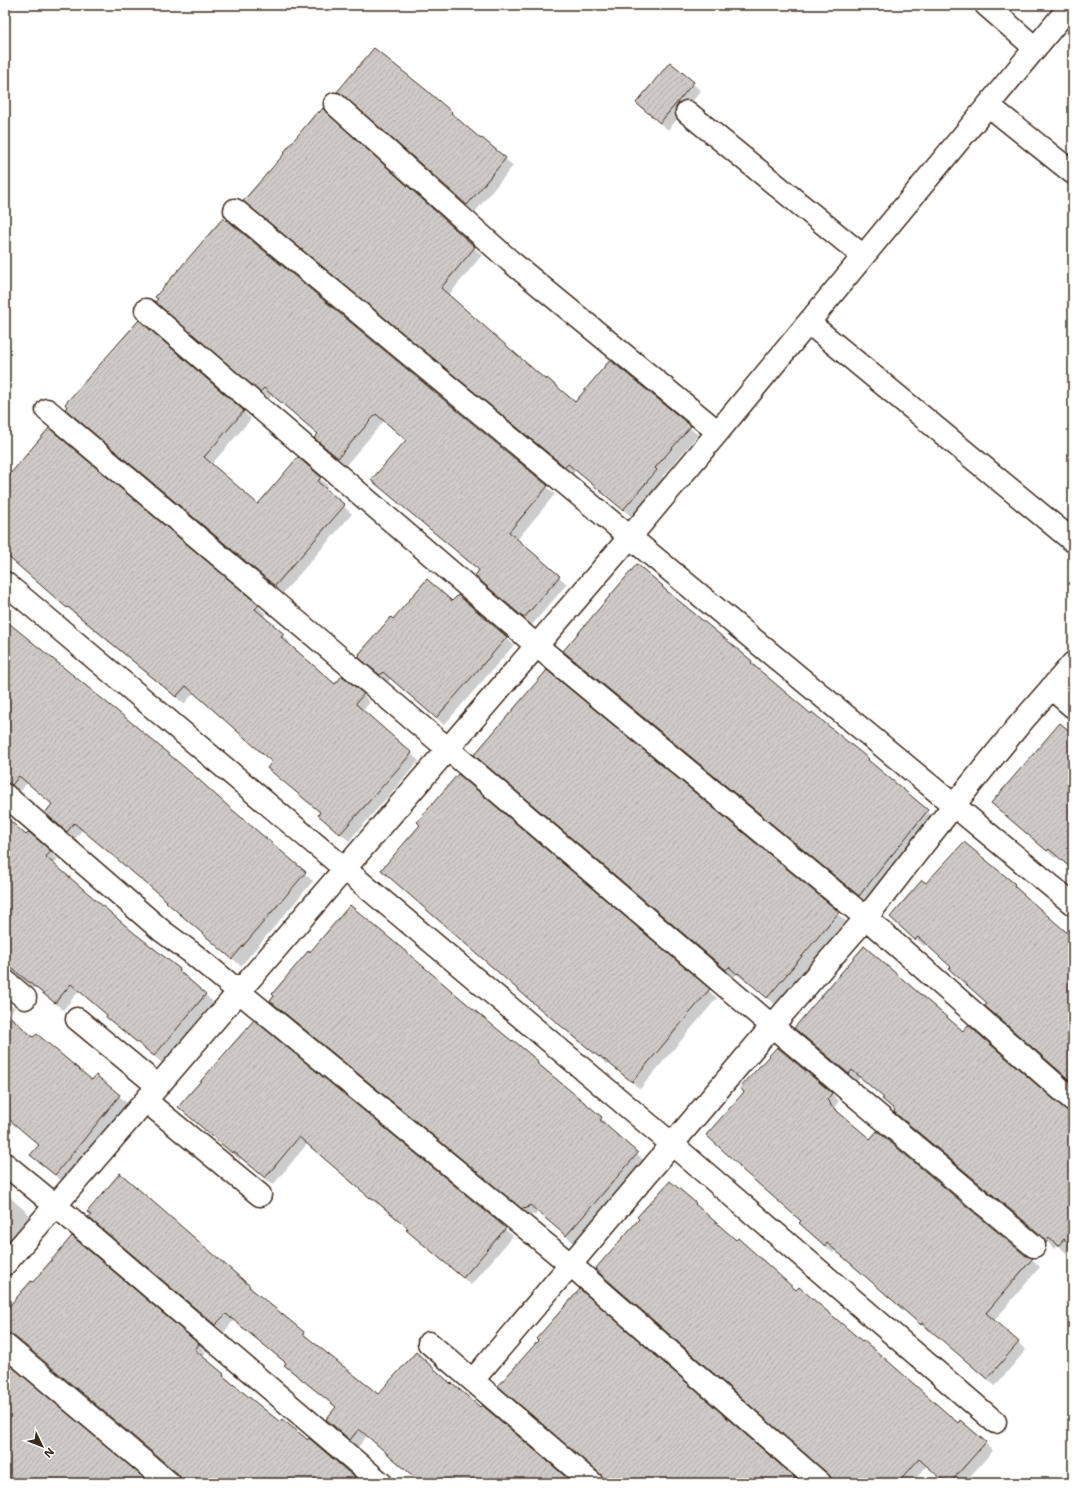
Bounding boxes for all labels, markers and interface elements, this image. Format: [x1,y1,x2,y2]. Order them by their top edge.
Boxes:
north arrow [22,1426,62,1466]
text: N [40,1444,57,1461]

